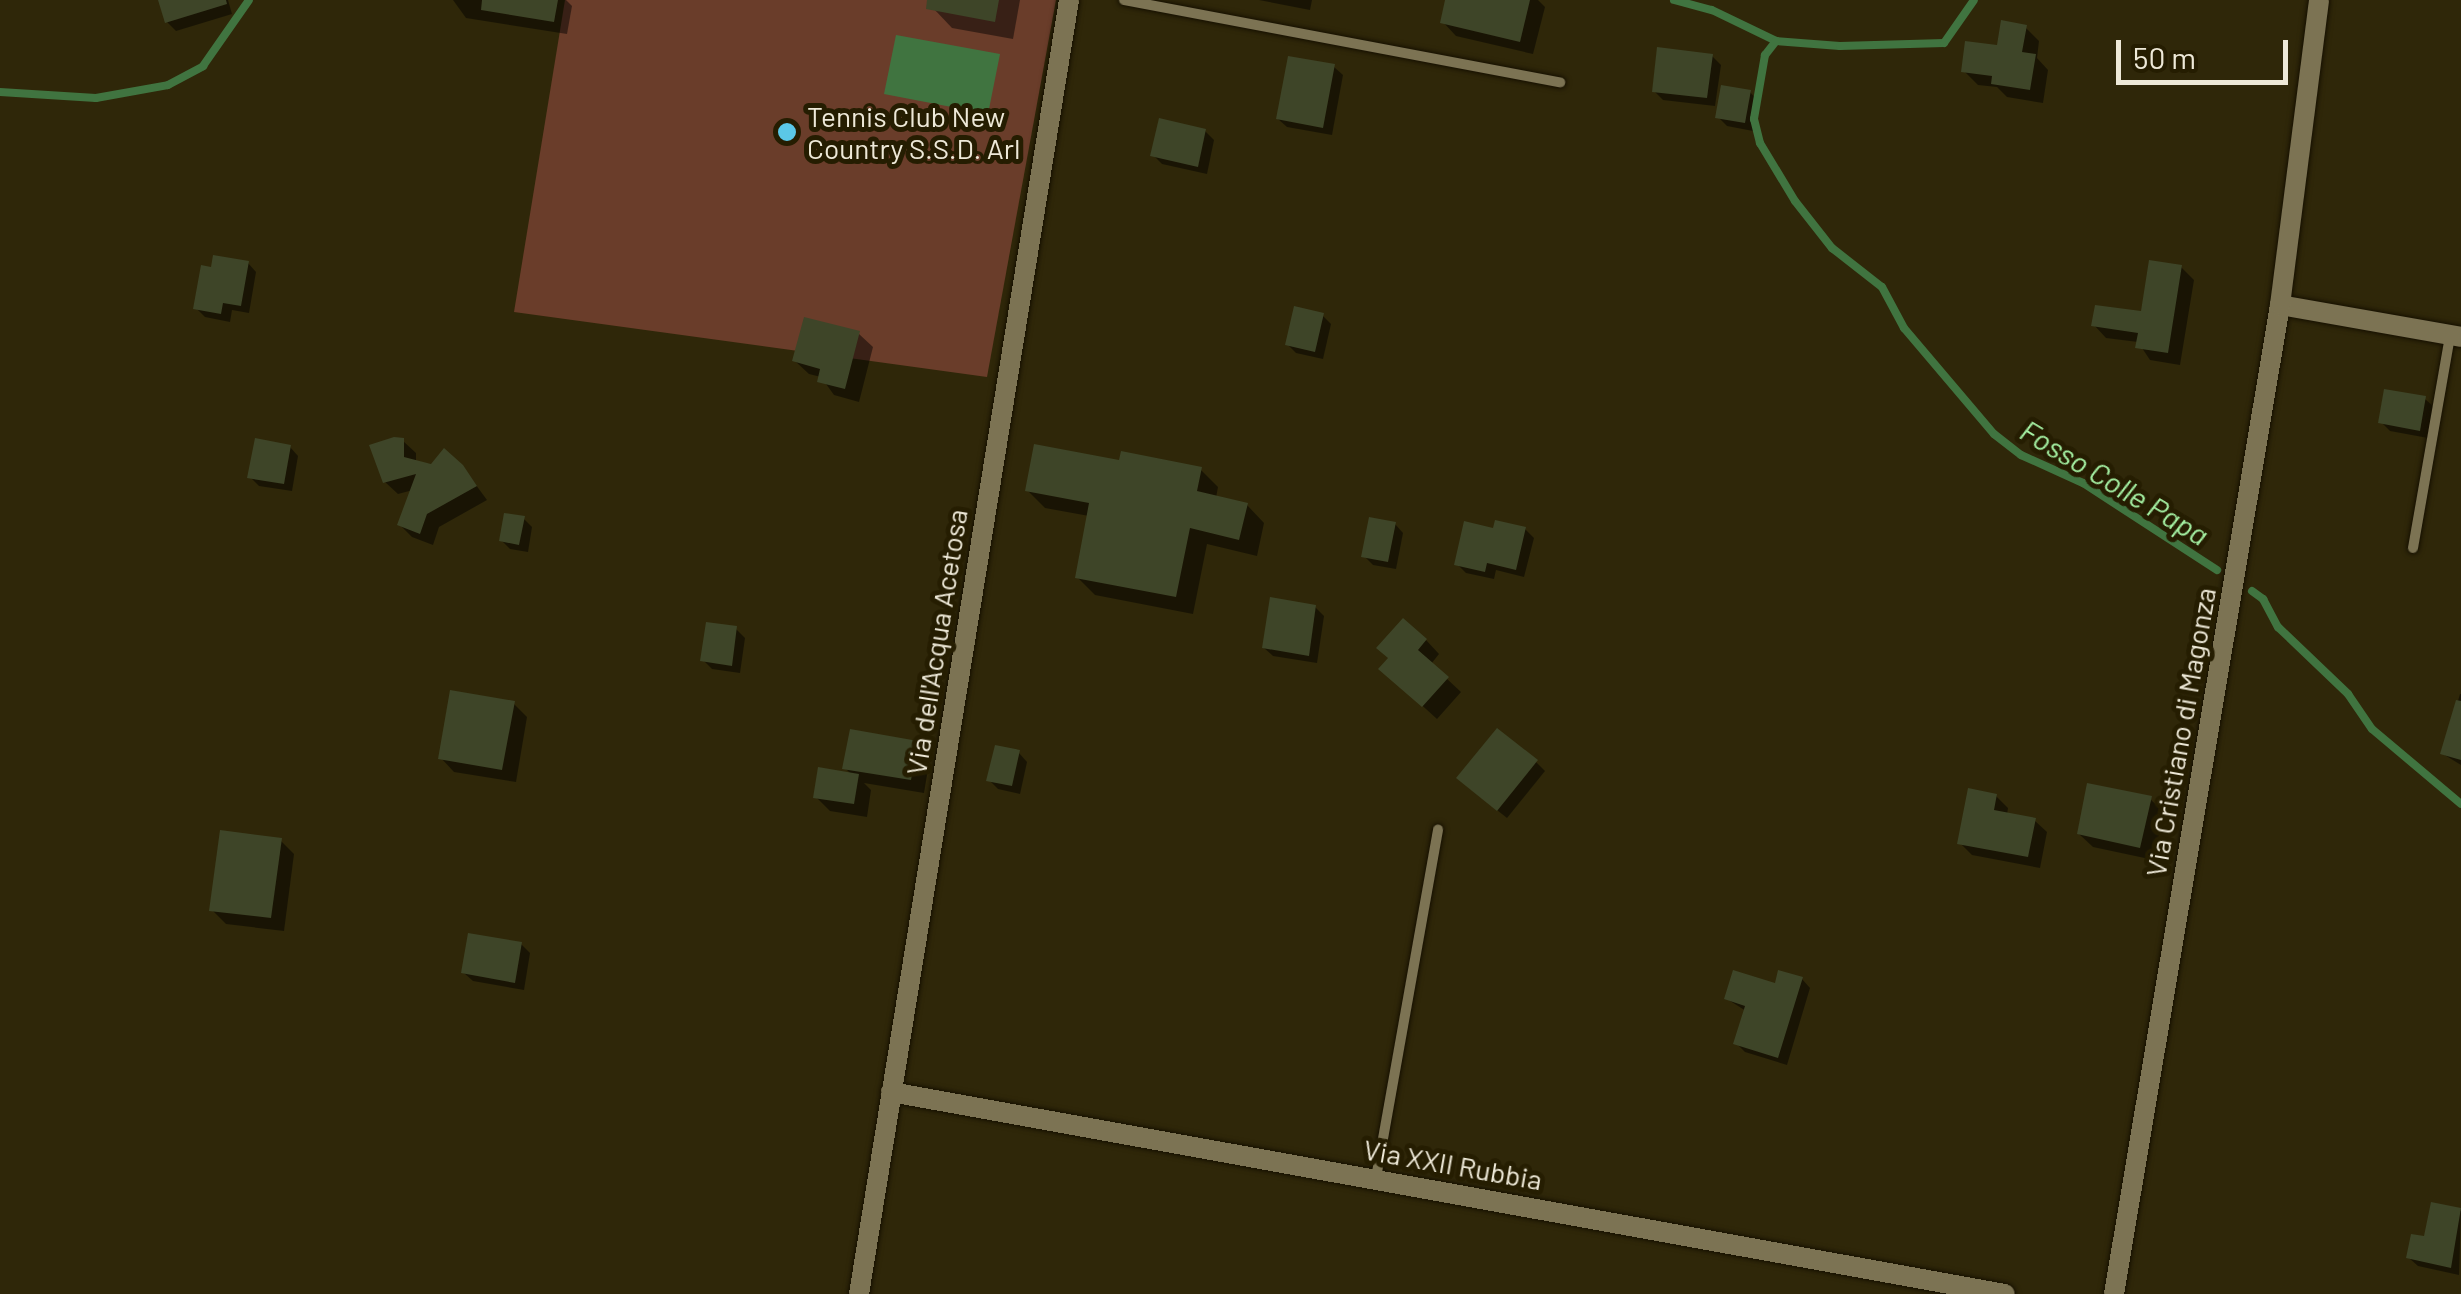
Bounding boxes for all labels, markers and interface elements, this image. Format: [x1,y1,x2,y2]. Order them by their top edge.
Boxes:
scale bar [2121,20,2294,82]
text: 50 m [2133,39,2196,75]
place label: Tennis Club New Country S.S.D. Arl [807,99,1020,165]
marker: Tennis Club New Country S.S.D. Arl [776,121,798,143]
water label: Fosso Colle Papa [2014,412,2216,552]
street label: Via dell'Acqua Acetosa [898,507,974,777]
street label: Via Cristiano di Magonza [2138,585,2222,879]
street label: Via XXII Rubbia [1361,1132,1545,1196]

